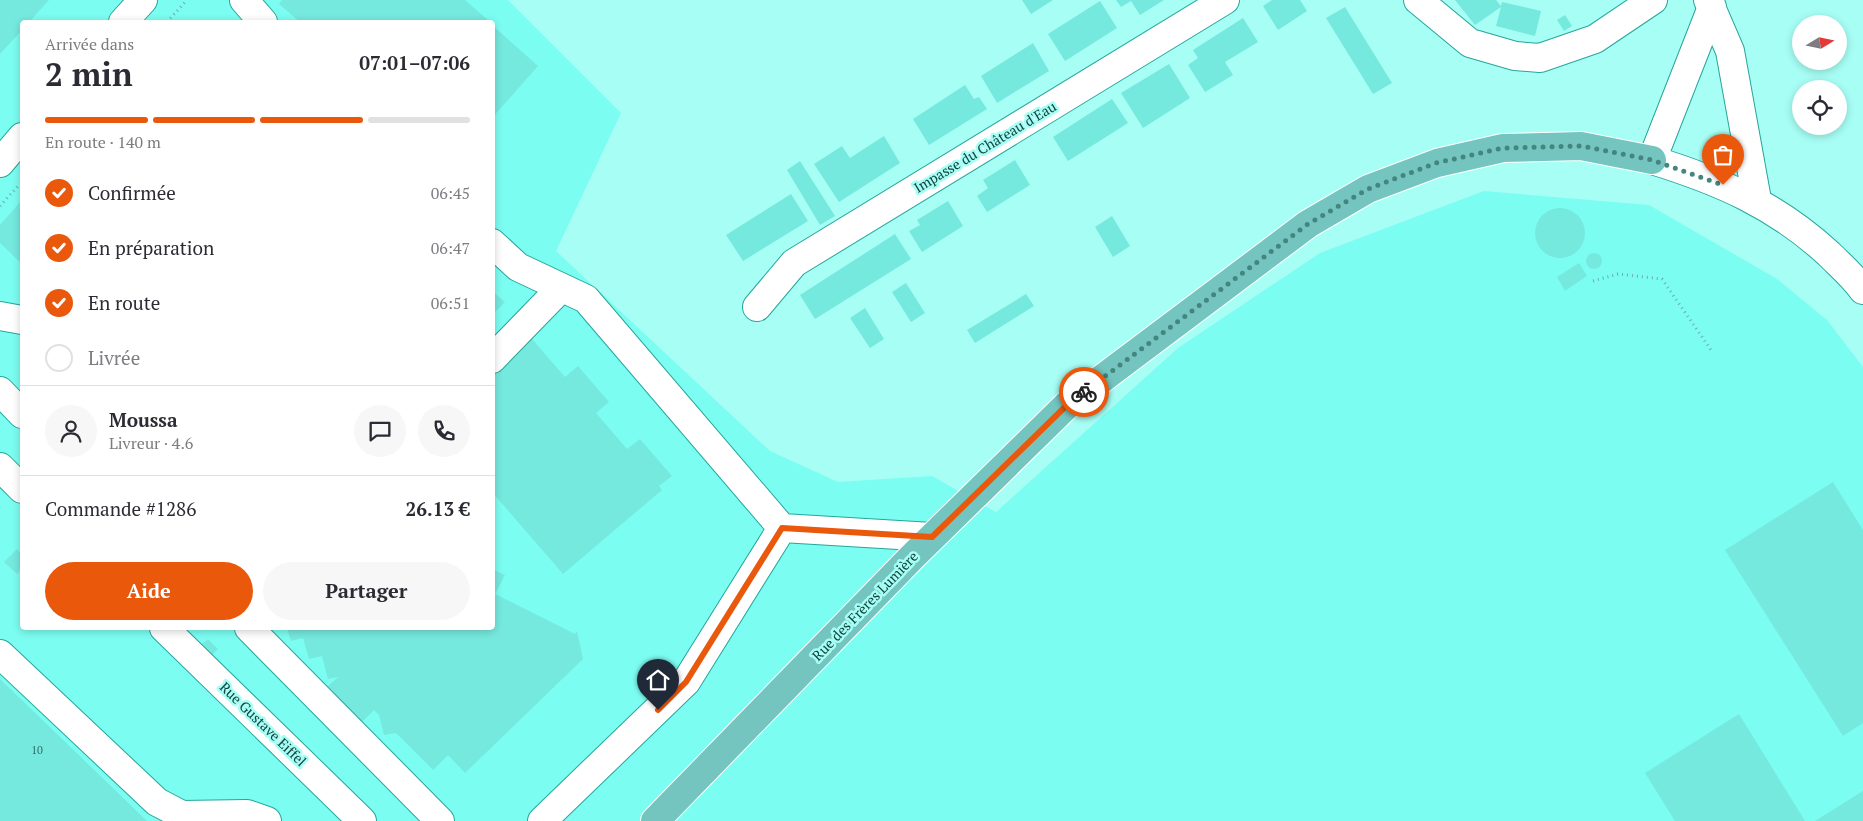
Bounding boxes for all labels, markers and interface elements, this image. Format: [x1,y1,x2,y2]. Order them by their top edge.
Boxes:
north arrow [1792,15,1848,70]
map controls [1792,15,1847,135]
text: Arrivée dans [45,33,134,55]
text: 07:01–07:06 [359,50,470,75]
text: 2 min [45,53,133,95]
button: locate [1792,80,1847,135]
street label: Impasse du Château d'Eau [910,96,1059,197]
text: En route · 140 m [45,131,161,153]
pin [1702,134,1744,185]
icon: bag [1709,141,1737,169]
icon: check [45,179,73,207]
text: Confirmée [88,180,176,205]
text: 06:45 [431,182,470,204]
icon: check [45,234,73,262]
text: En préparation [88,235,214,260]
text: 06:47 [431,237,470,259]
icon: check [45,289,73,317]
text: En route [88,290,160,315]
text: 06:51 [431,292,470,314]
text: Livrée [88,345,140,370]
courier [1059,367,1109,417]
icon: bike [1070,378,1098,406]
button: person [45,405,97,457]
button: chat [354,405,406,457]
button: phone [418,405,470,457]
text: Moussa [109,407,178,432]
text: Livreur · 4.6 [109,432,193,454]
text: Commande #1286 [45,496,196,521]
text: 26.13 € [406,496,470,521]
street label: Rue des Frères Lumière [807,547,922,664]
button: Aide [45,562,253,620]
button: Partager [263,562,470,620]
pin [637,659,679,710]
icon: home [644,666,672,694]
street label: Rue Gustave Eiffel [216,677,311,770]
house number: 10 [31,743,43,757]

